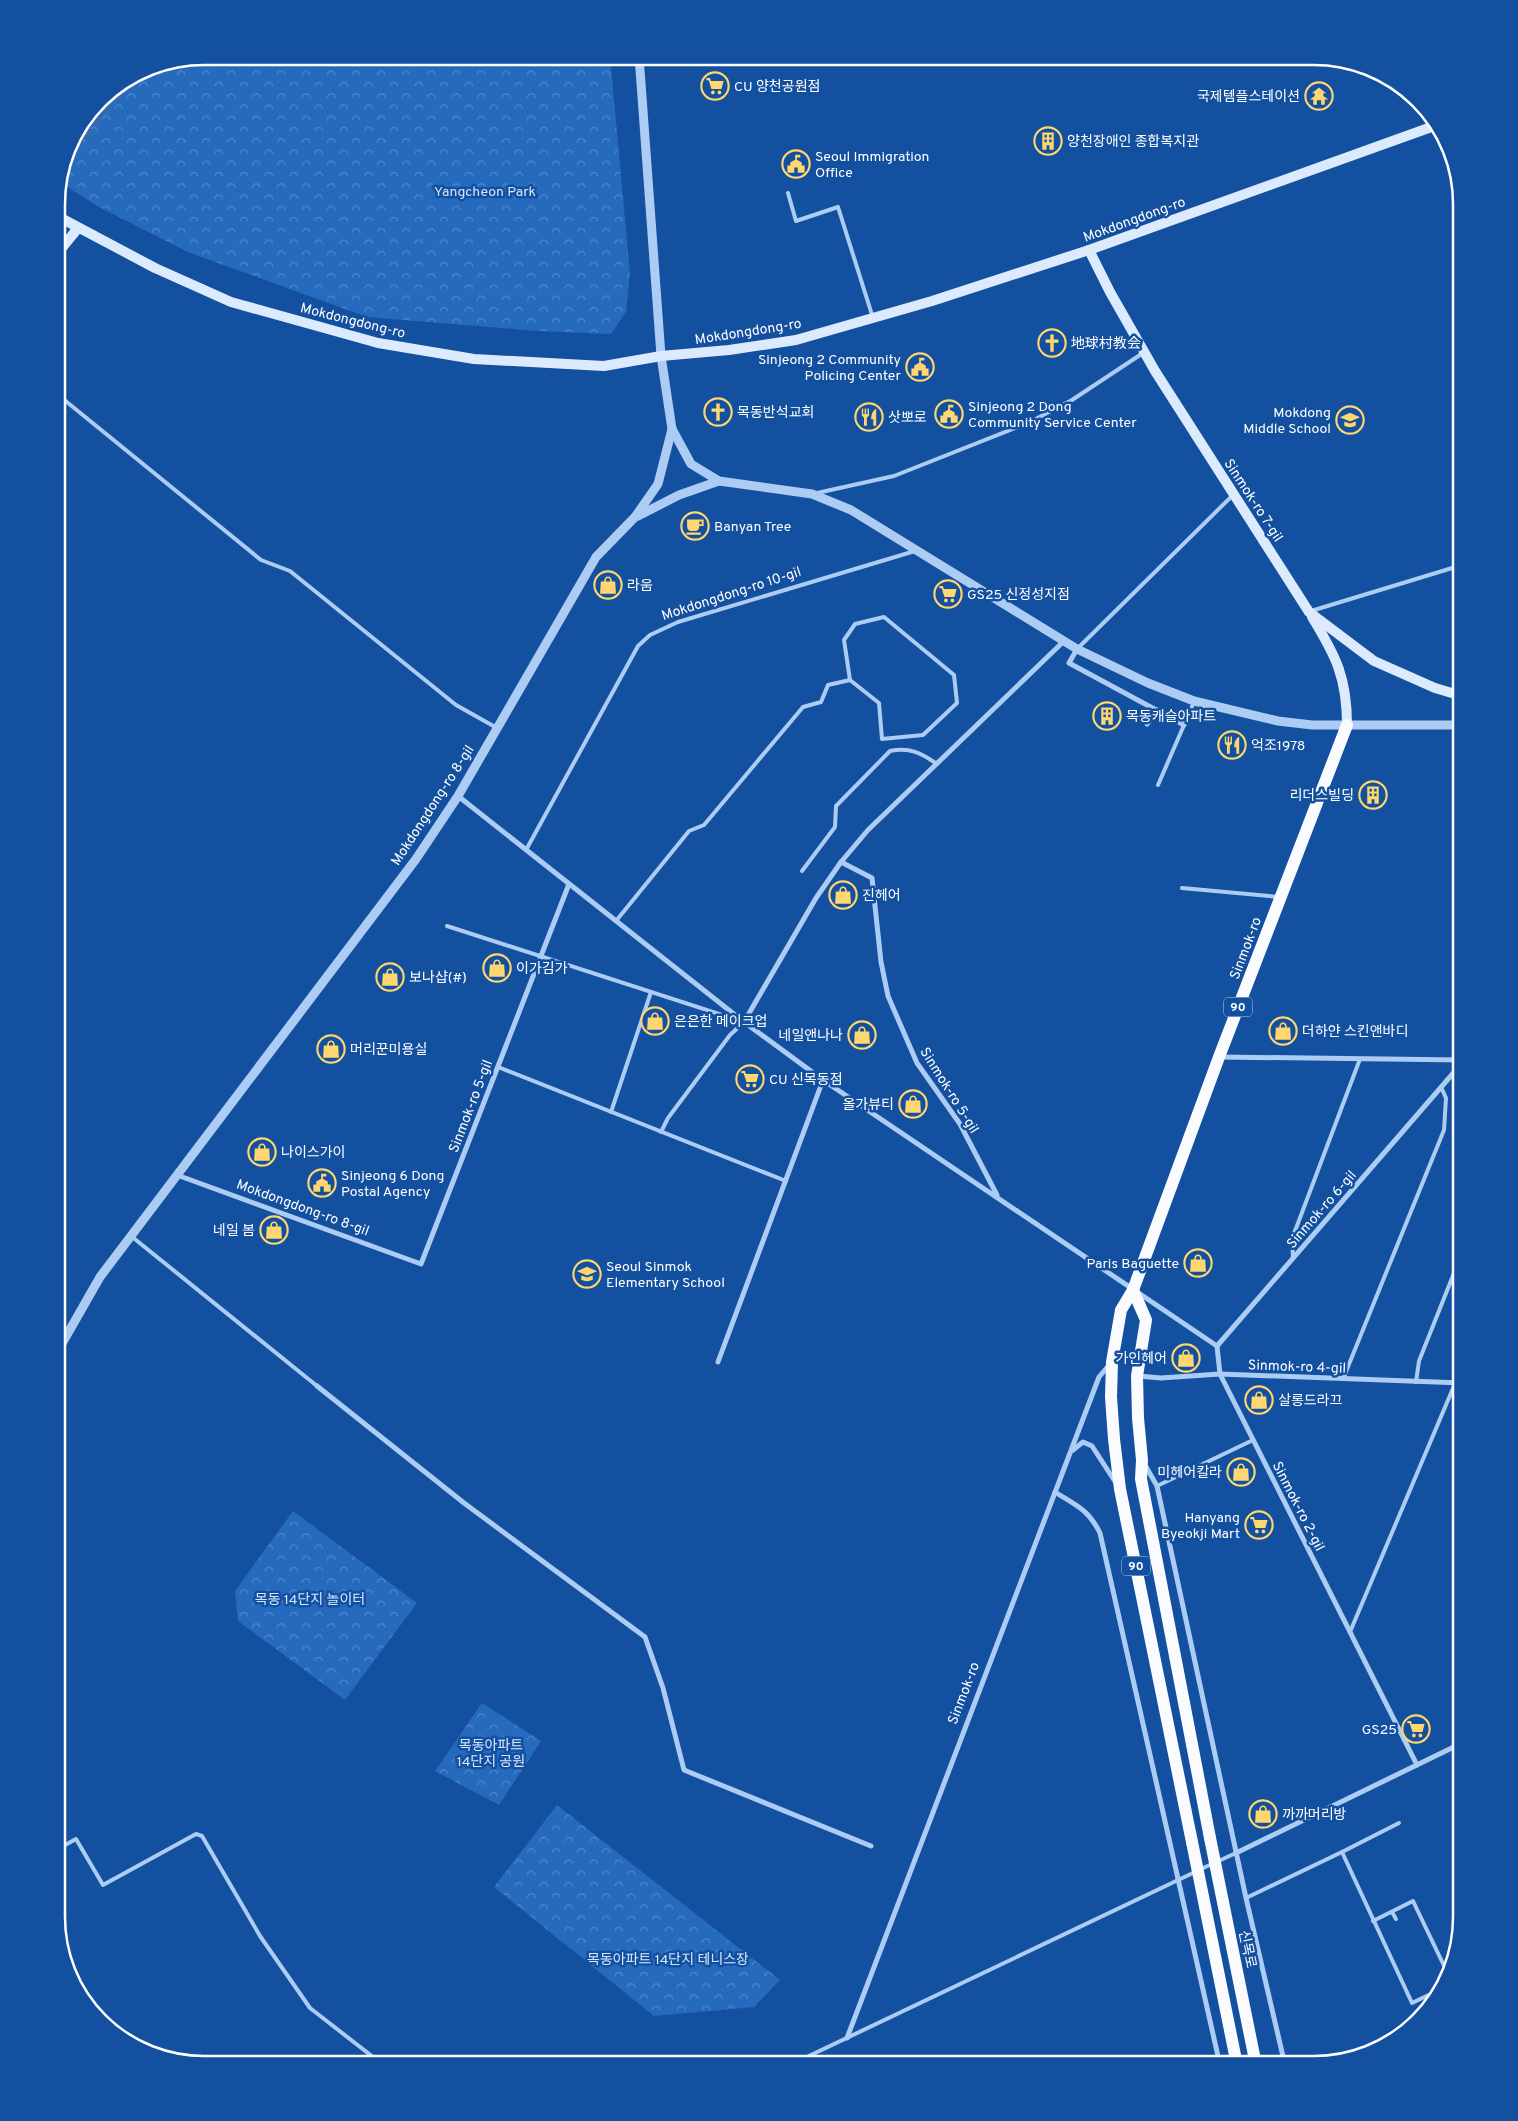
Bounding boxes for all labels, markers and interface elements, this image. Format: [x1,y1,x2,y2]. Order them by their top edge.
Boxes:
supermarket icon: CU 양천공원점 [700,71,730,101]
place label: CU 양천공원점 [734,78,820,96]
temple icon: 국제템플스테이션 [1304,81,1334,111]
place label: 국제템플스테이션 [1197,89,1300,106]
building icon: 양천장애인 종합복지관 [1033,126,1063,156]
place label: 양천장애인 종합복지관 [1067,133,1199,151]
public building icon: Seoul Immigration Office [781,149,811,179]
place label: Seoul Immigration Office [815,149,929,182]
park label: Yangcheon Park [434,184,536,201]
street label: Mokdongdong-ro [1081,194,1188,247]
street label: Mokdongdong-ro [298,300,407,343]
street label: Mokdongdong-ro [694,316,803,349]
church icon: 地球村教会 [1037,328,1067,358]
place label: 地球村教会 [1071,335,1141,353]
place label: Sinjeong 2 Community Policing Center [758,352,902,385]
public building icon: Sinjeong 2 Community Policing Center [905,352,935,382]
church icon: 목동반석교회 [703,397,733,427]
public building icon: Sinjeong 2 Dong Community Service Center [934,399,964,429]
place label: Sinjeong 2 Dong Community Service Center [968,399,1137,432]
restaurant icon: 삿뽀로 [854,402,884,432]
place label: 목동반석교회 [737,405,814,422]
place label: Mokdong Middle School [1243,405,1331,438]
school or university icon: Mokdong Middle School [1335,405,1365,435]
place label: 삿뽀로 [888,410,927,427]
street label: Sinmok-ro 7-gil [1220,456,1286,546]
cafe icon: Banyan Tree [680,511,710,541]
place label: Banyan Tree [714,519,791,536]
street label: Mokdongdong-ro 10-gil [659,564,803,625]
shop icon: 라움 [593,570,623,600]
place label: 라움 [627,578,653,595]
supermarket icon: GS25 신정성지점 [933,579,963,609]
place label: GS25 신정성지점 [967,587,1070,604]
building icon: 목동캐슬아파트 [1092,701,1122,731]
place label: 목동캐슬아파트 [1126,709,1216,726]
restaurant icon: 억조1978 [1217,730,1247,760]
place label: 억조1978 [1251,738,1305,755]
street label: Mokdongdong-ro 8-gil [388,742,479,869]
building icon: 리더스빌딩 [1358,780,1388,810]
place label: 리더스빌딩 [1290,788,1354,805]
shop icon: 진헤어 [828,880,858,910]
place label: 진헤어 [862,888,901,905]
street label: Sinmok-ro [1227,915,1266,982]
shop icon: 이가김가 [482,953,512,983]
place label: 이가김가 [516,961,568,978]
shop icon: 보나샵(#) [375,962,405,992]
place label: 보나샵(#) [409,970,467,987]
road number: 90 [1224,998,1252,1016]
shop icon: 은은한 메이크업 [640,1006,670,1036]
place label: 은은한 메이크업 [674,1014,767,1031]
shop icon: 더하얀 스킨앤바디 [1268,1016,1298,1046]
shop icon: 네일앤나나 [847,1020,877,1050]
place label: 더하얀 스킨앤바디 [1302,1024,1408,1041]
place label: 네일앤나나 [779,1028,843,1045]
shop icon: 머리꾼미용실 [316,1034,346,1064]
place label: 머리꾼미용실 [350,1042,427,1059]
street label: Sinmok-ro 5-gil [916,1045,982,1137]
street label: Sinmok-ro 5-gil [446,1058,497,1155]
supermarket icon: CU 신목동점 [735,1064,765,1094]
place label: CU 신목동점 [769,1072,843,1089]
shop icon: 올가뷰티 [898,1089,928,1119]
place label: 올가뷰티 [842,1097,894,1114]
shop icon: 나이스가이 [247,1137,277,1167]
place label: 나이스가이 [281,1145,345,1162]
street label: Sinmok-ro 6-gil [1284,1167,1361,1252]
public building icon: Sinjeong 6 Dong Postal Agency [307,1168,337,1198]
place label: Sinjeong 6 Dong Postal Agency [341,1168,444,1201]
street label: Mokdongdong-ro 8-gil [234,1176,371,1240]
shop icon: 네일 봄 [259,1215,289,1245]
place label: 네일 봄 [213,1223,255,1240]
shop icon: Paris Baguette [1183,1248,1213,1278]
place label: Paris Baguette [1086,1256,1179,1273]
school or university icon: Seoul Sinmok Elementary School [572,1259,602,1289]
place label: Seoul Sinmok Elementary School [606,1259,725,1292]
shop icon: 가인헤어 [1171,1343,1201,1373]
place label: 가인헤어 [1115,1351,1167,1368]
street label: Sinmok-ro 4-gil [1248,1357,1346,1378]
shop icon: 살롱드라끄 [1244,1385,1274,1415]
place label: 살롱드라끄 [1278,1393,1343,1410]
shop icon: 미헤어칼라 [1226,1457,1256,1487]
street label: Sinmok-ro 2-gil [1268,1459,1327,1554]
place label: 미헤어칼라 [1158,1465,1222,1482]
place label: Hanyang Byeokji Mart [1161,1510,1240,1543]
supermarket icon: Hanyang Byeokji Mart [1244,1510,1274,1540]
road number: 90 [1122,1556,1150,1575]
park label: 목동 14단지 놀이터 [255,1592,365,1609]
street label: Sinmok-ro [945,1660,984,1727]
supermarket icon: GS25 [1401,1714,1431,1744]
place label: GS25 [1362,1722,1397,1739]
park label: 목동아파트 14단지 공원 [457,1738,525,1771]
shop icon: 까까머리방 [1248,1799,1278,1829]
place label: 까까머리방 [1282,1807,1347,1824]
street label: 신목로 [1234,1929,1259,1970]
park label: 목동아파트 14단지 테니스장 [587,1952,749,1969]

